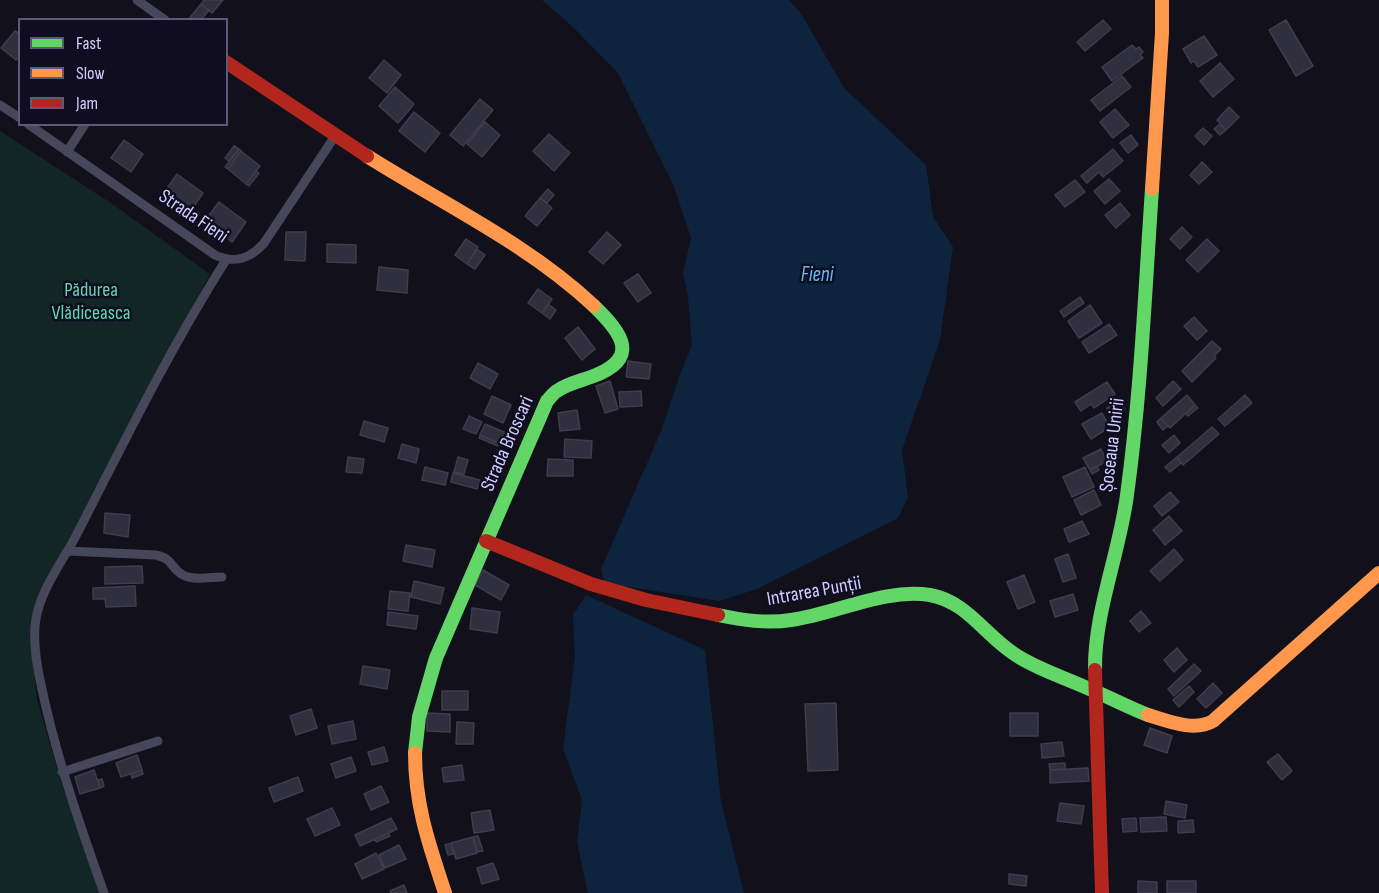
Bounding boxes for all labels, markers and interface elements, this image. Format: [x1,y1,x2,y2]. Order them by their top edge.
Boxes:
legend [18,18,228,126]
text: Fast [76,33,101,54]
text: Slow [76,63,105,84]
text: Jam [76,93,98,114]
street label: Strada Fieni [154,185,232,249]
water label: Fieni [801,263,833,289]
park label: Pădurea Vlădiceasca [52,279,130,326]
street label: Strada Broscari [476,393,540,495]
street label: Șoseaua Unirii [1095,397,1131,493]
street label: Intrarea Punții [765,572,863,612]

